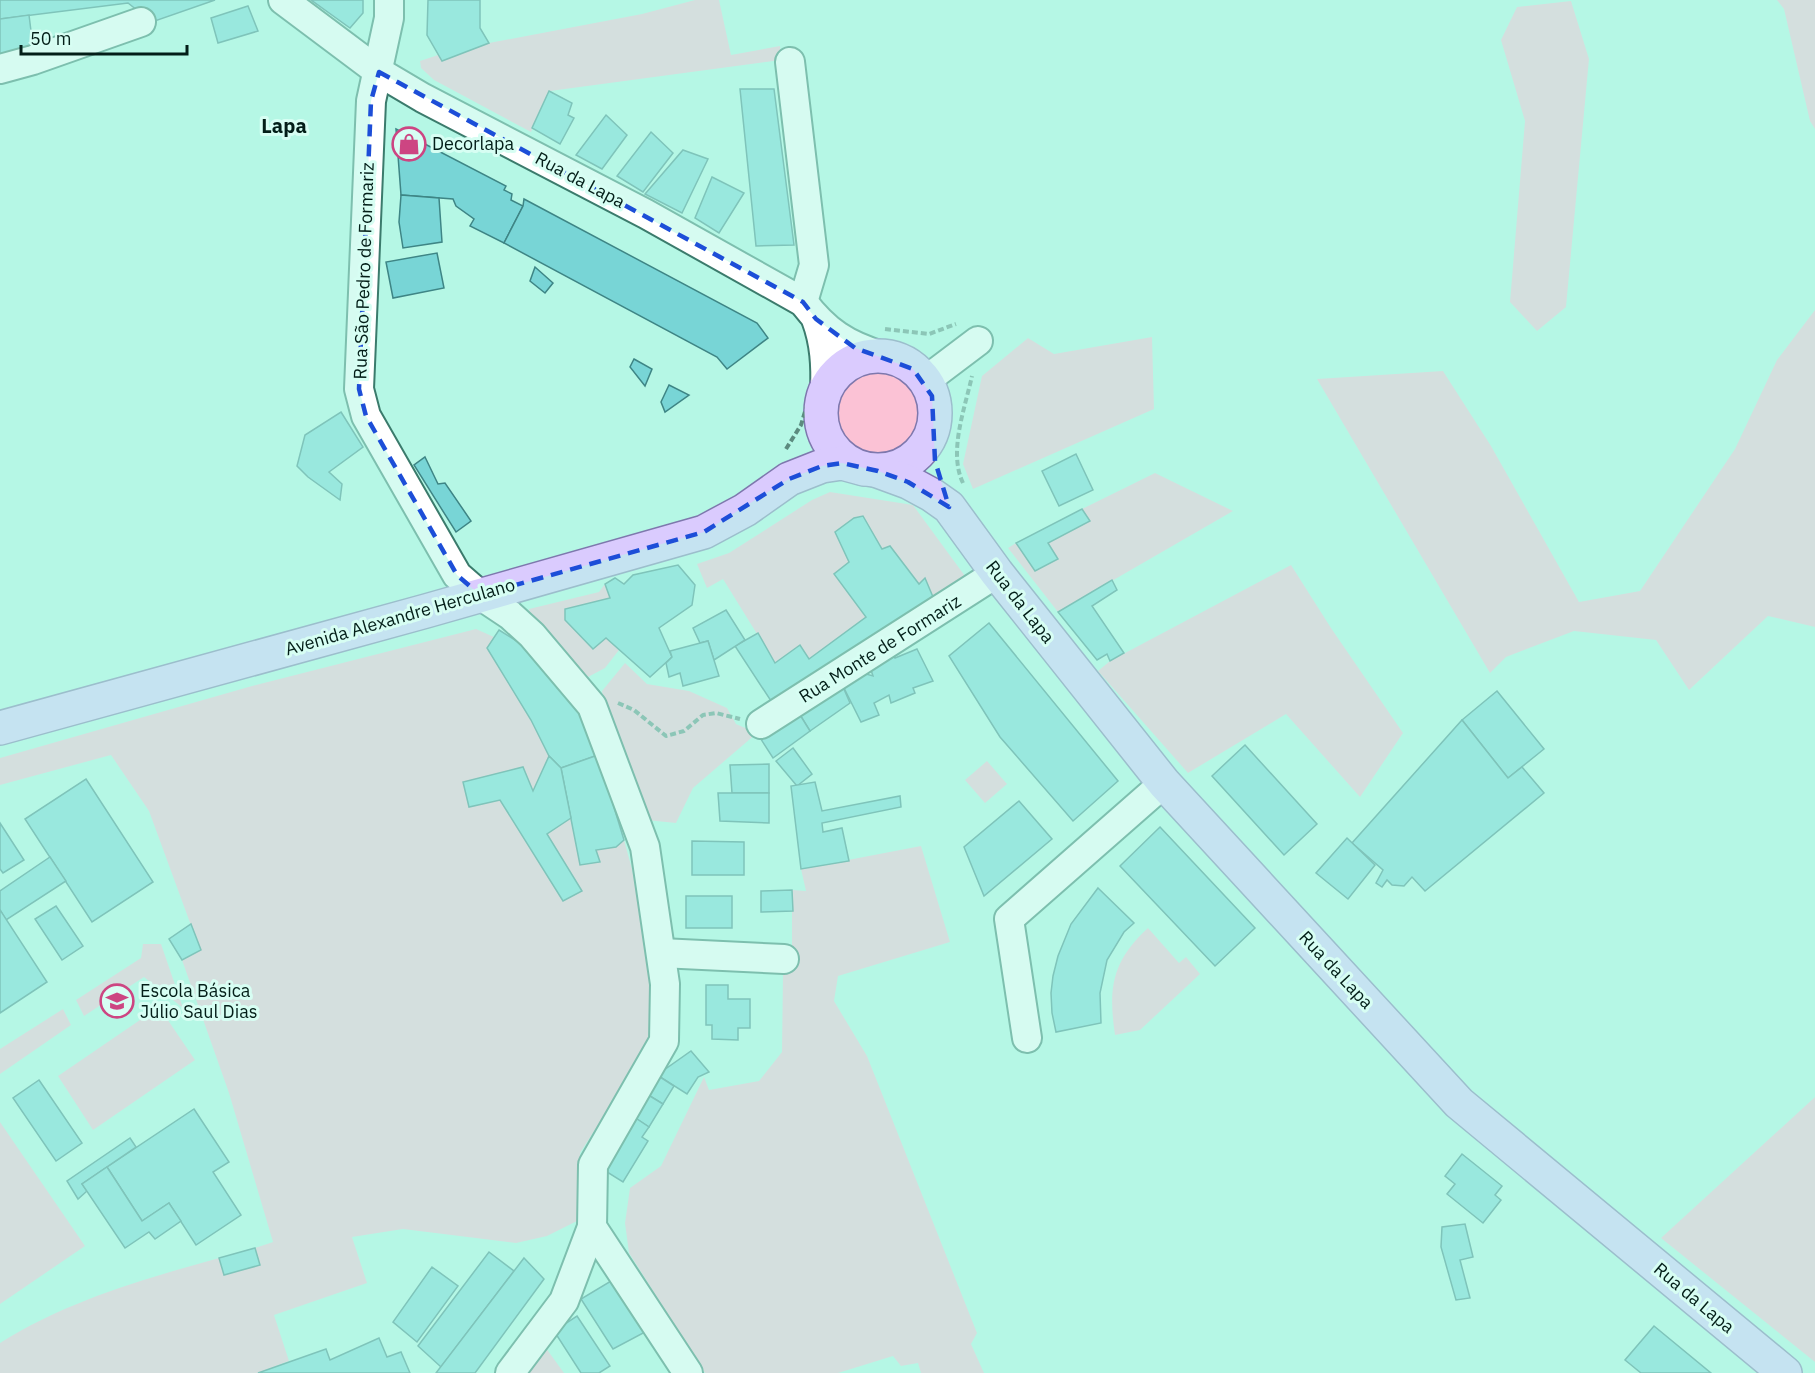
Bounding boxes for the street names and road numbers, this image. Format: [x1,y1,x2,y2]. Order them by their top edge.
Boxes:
street label: Rua da Lapa [531,146,629,213]
street label: Rua São Pedro de Formariz [348,162,379,380]
street label: Rua da Lapa [981,556,1060,648]
street label: Avenida Alexandre Herculano [282,573,518,660]
street label: Rua Monte de Formariz [795,589,965,708]
street label: Rua da Lapa [1294,926,1379,1014]
street label: Rua da Lapa [1649,1257,1740,1338]

